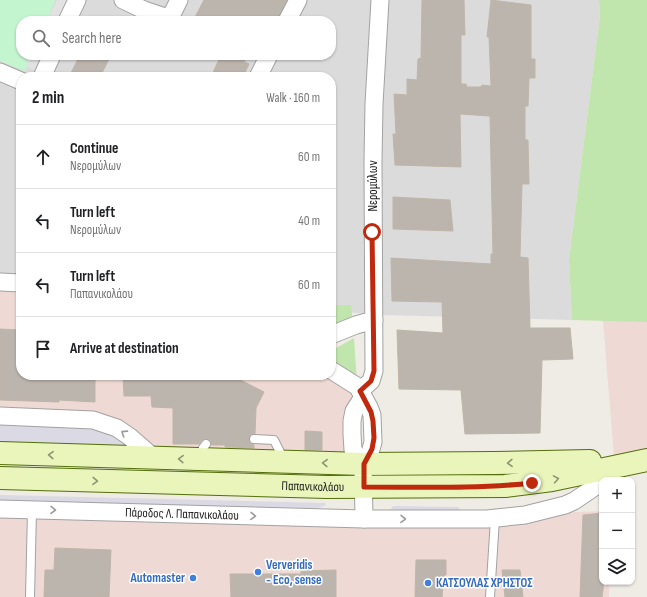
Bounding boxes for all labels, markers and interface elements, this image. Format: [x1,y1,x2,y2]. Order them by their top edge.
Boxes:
search box [16,16,336,60]
icon: search [30,27,52,49]
text: Search here [62,29,122,48]
text: 2 min [32,88,64,108]
text: Walk · 160 m [266,90,320,106]
text: Continue [70,139,119,158]
icon: ahead [32,146,54,168]
text: 60 m [298,149,320,165]
text: Νερομύλων [70,158,121,174]
street label: Νερομύλων [365,160,381,212]
text: Turn left [70,203,115,222]
icon: left [32,210,54,232]
text: 40 m [298,213,320,229]
text: Νερομύλων [70,222,121,238]
route start [363,223,381,241]
text: Turn left [70,267,115,286]
icon: left [32,274,54,296]
text: 60 m [298,277,320,293]
text: Παπανικολάου [70,286,133,302]
icon: arrive [32,338,54,360]
text: Arrive at destination [70,339,179,358]
one-way arrow [121,430,128,438]
one-way arrow [48,450,54,459]
one-way arrow [178,454,184,463]
one-way arrow [321,459,327,467]
one-way arrow [507,459,513,467]
route end [523,474,541,492]
one-way arrow [553,475,559,484]
one-way arrow [92,476,98,485]
map controls [599,477,635,585]
button: + [599,477,635,513]
street label: Παπανικολάου [281,478,344,495]
street label: Πάροδος Λ. Παπανικολάου [125,504,239,524]
one-way arrow [50,506,56,515]
one-way arrow [250,511,256,520]
button: − [599,513,635,549]
one-way arrow [400,515,406,523]
button: layers [599,549,635,585]
place label: Ververidis - Eco, sense [266,557,322,588]
marker: Ververidis - Eco, sense [253,567,263,577]
place label: Automaster [130,570,185,586]
marker: Automaster [188,573,198,583]
place label: ΚΑΤΣΟΥΛΑΣ ΧΡΗΣΤΟΣ [436,575,533,591]
marker: ΚΑΤΣΟΥΛΑΣ ΧΡΗΣΤΟΣ [423,578,433,588]

